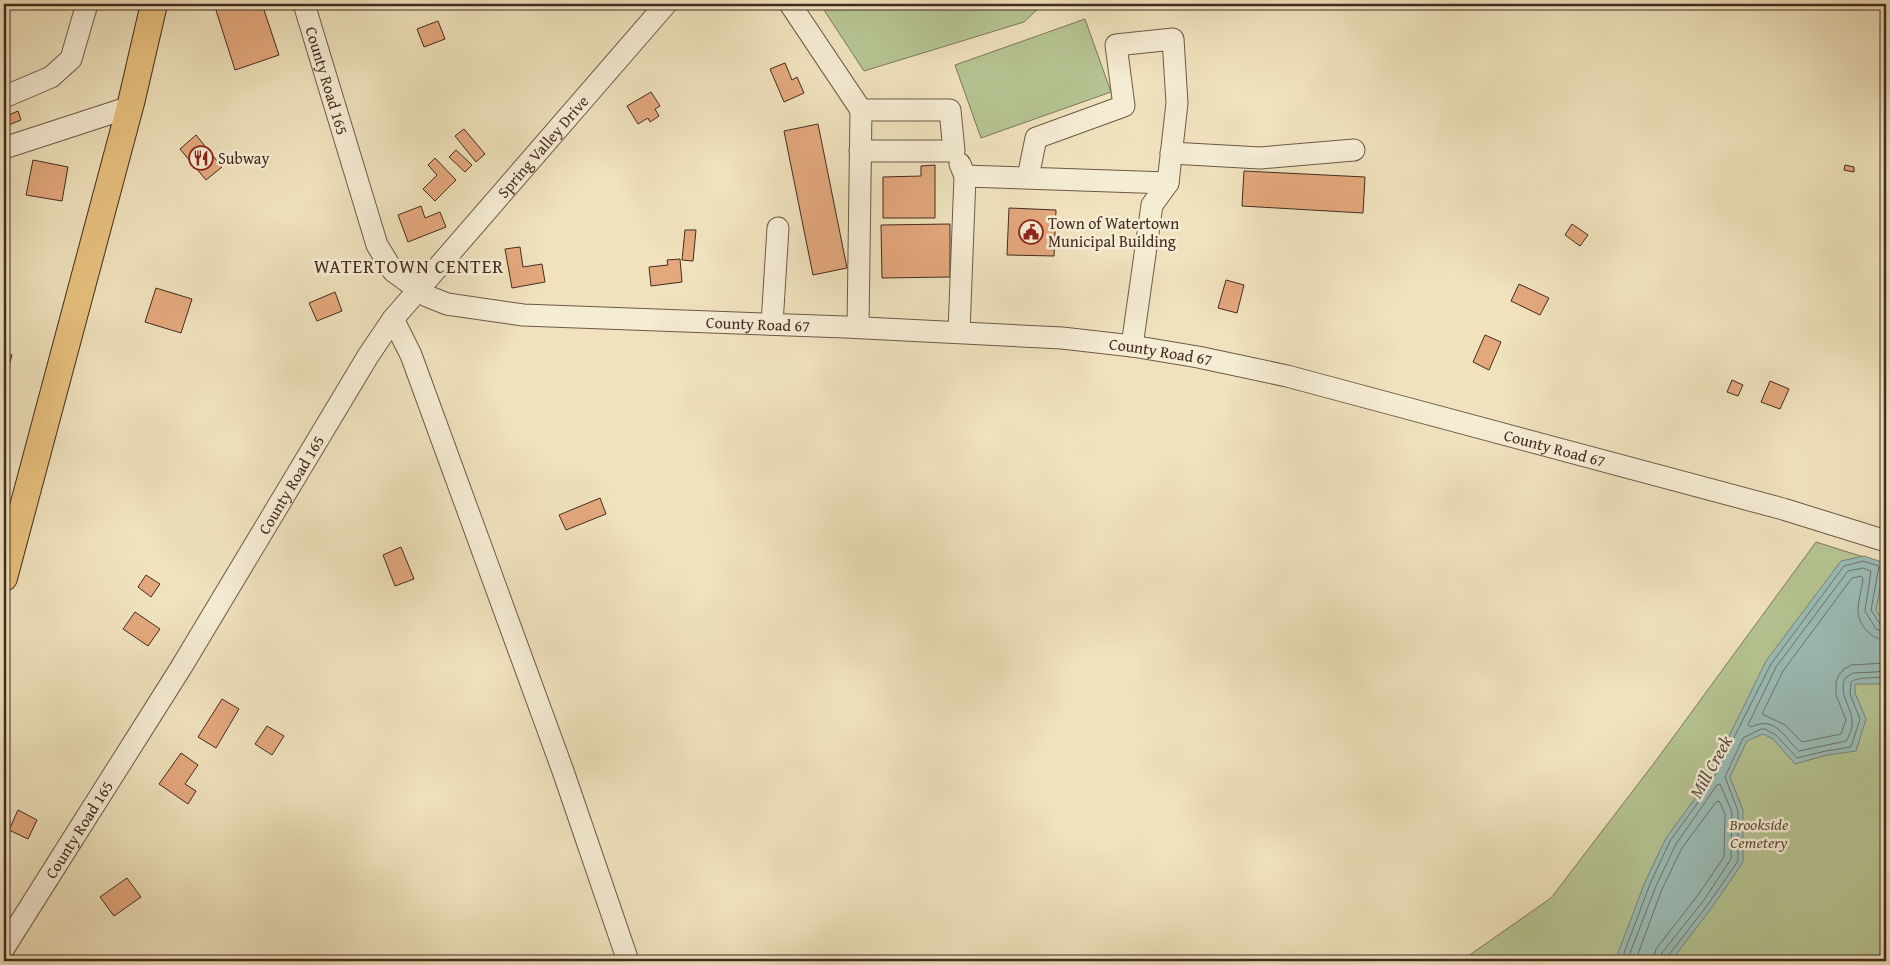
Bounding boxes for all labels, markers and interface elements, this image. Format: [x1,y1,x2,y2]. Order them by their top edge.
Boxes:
street label: County Road 165 [300,24,355,138]
street label: Spring Valley Drive [491,90,594,203]
restaurant icon: Subway [188,145,214,171]
place label: Subway [218,146,269,170]
place label: Town of Watertown Municipal Building [1048,211,1179,253]
public building icon: Town of Watertown Municipal Building [1018,219,1044,245]
district label: WATERTOWN CENTER [314,252,504,280]
street label: County Road 67 [705,310,811,338]
street label: County Road 67 [1108,331,1215,372]
street label: County Road 67 [1501,423,1608,473]
street label: County Road 165 [252,431,330,539]
water label: Mill Creek [1682,730,1739,803]
street label: County Road 165 [39,776,119,883]
park label: Brookside Cemetery [1729,812,1789,854]

